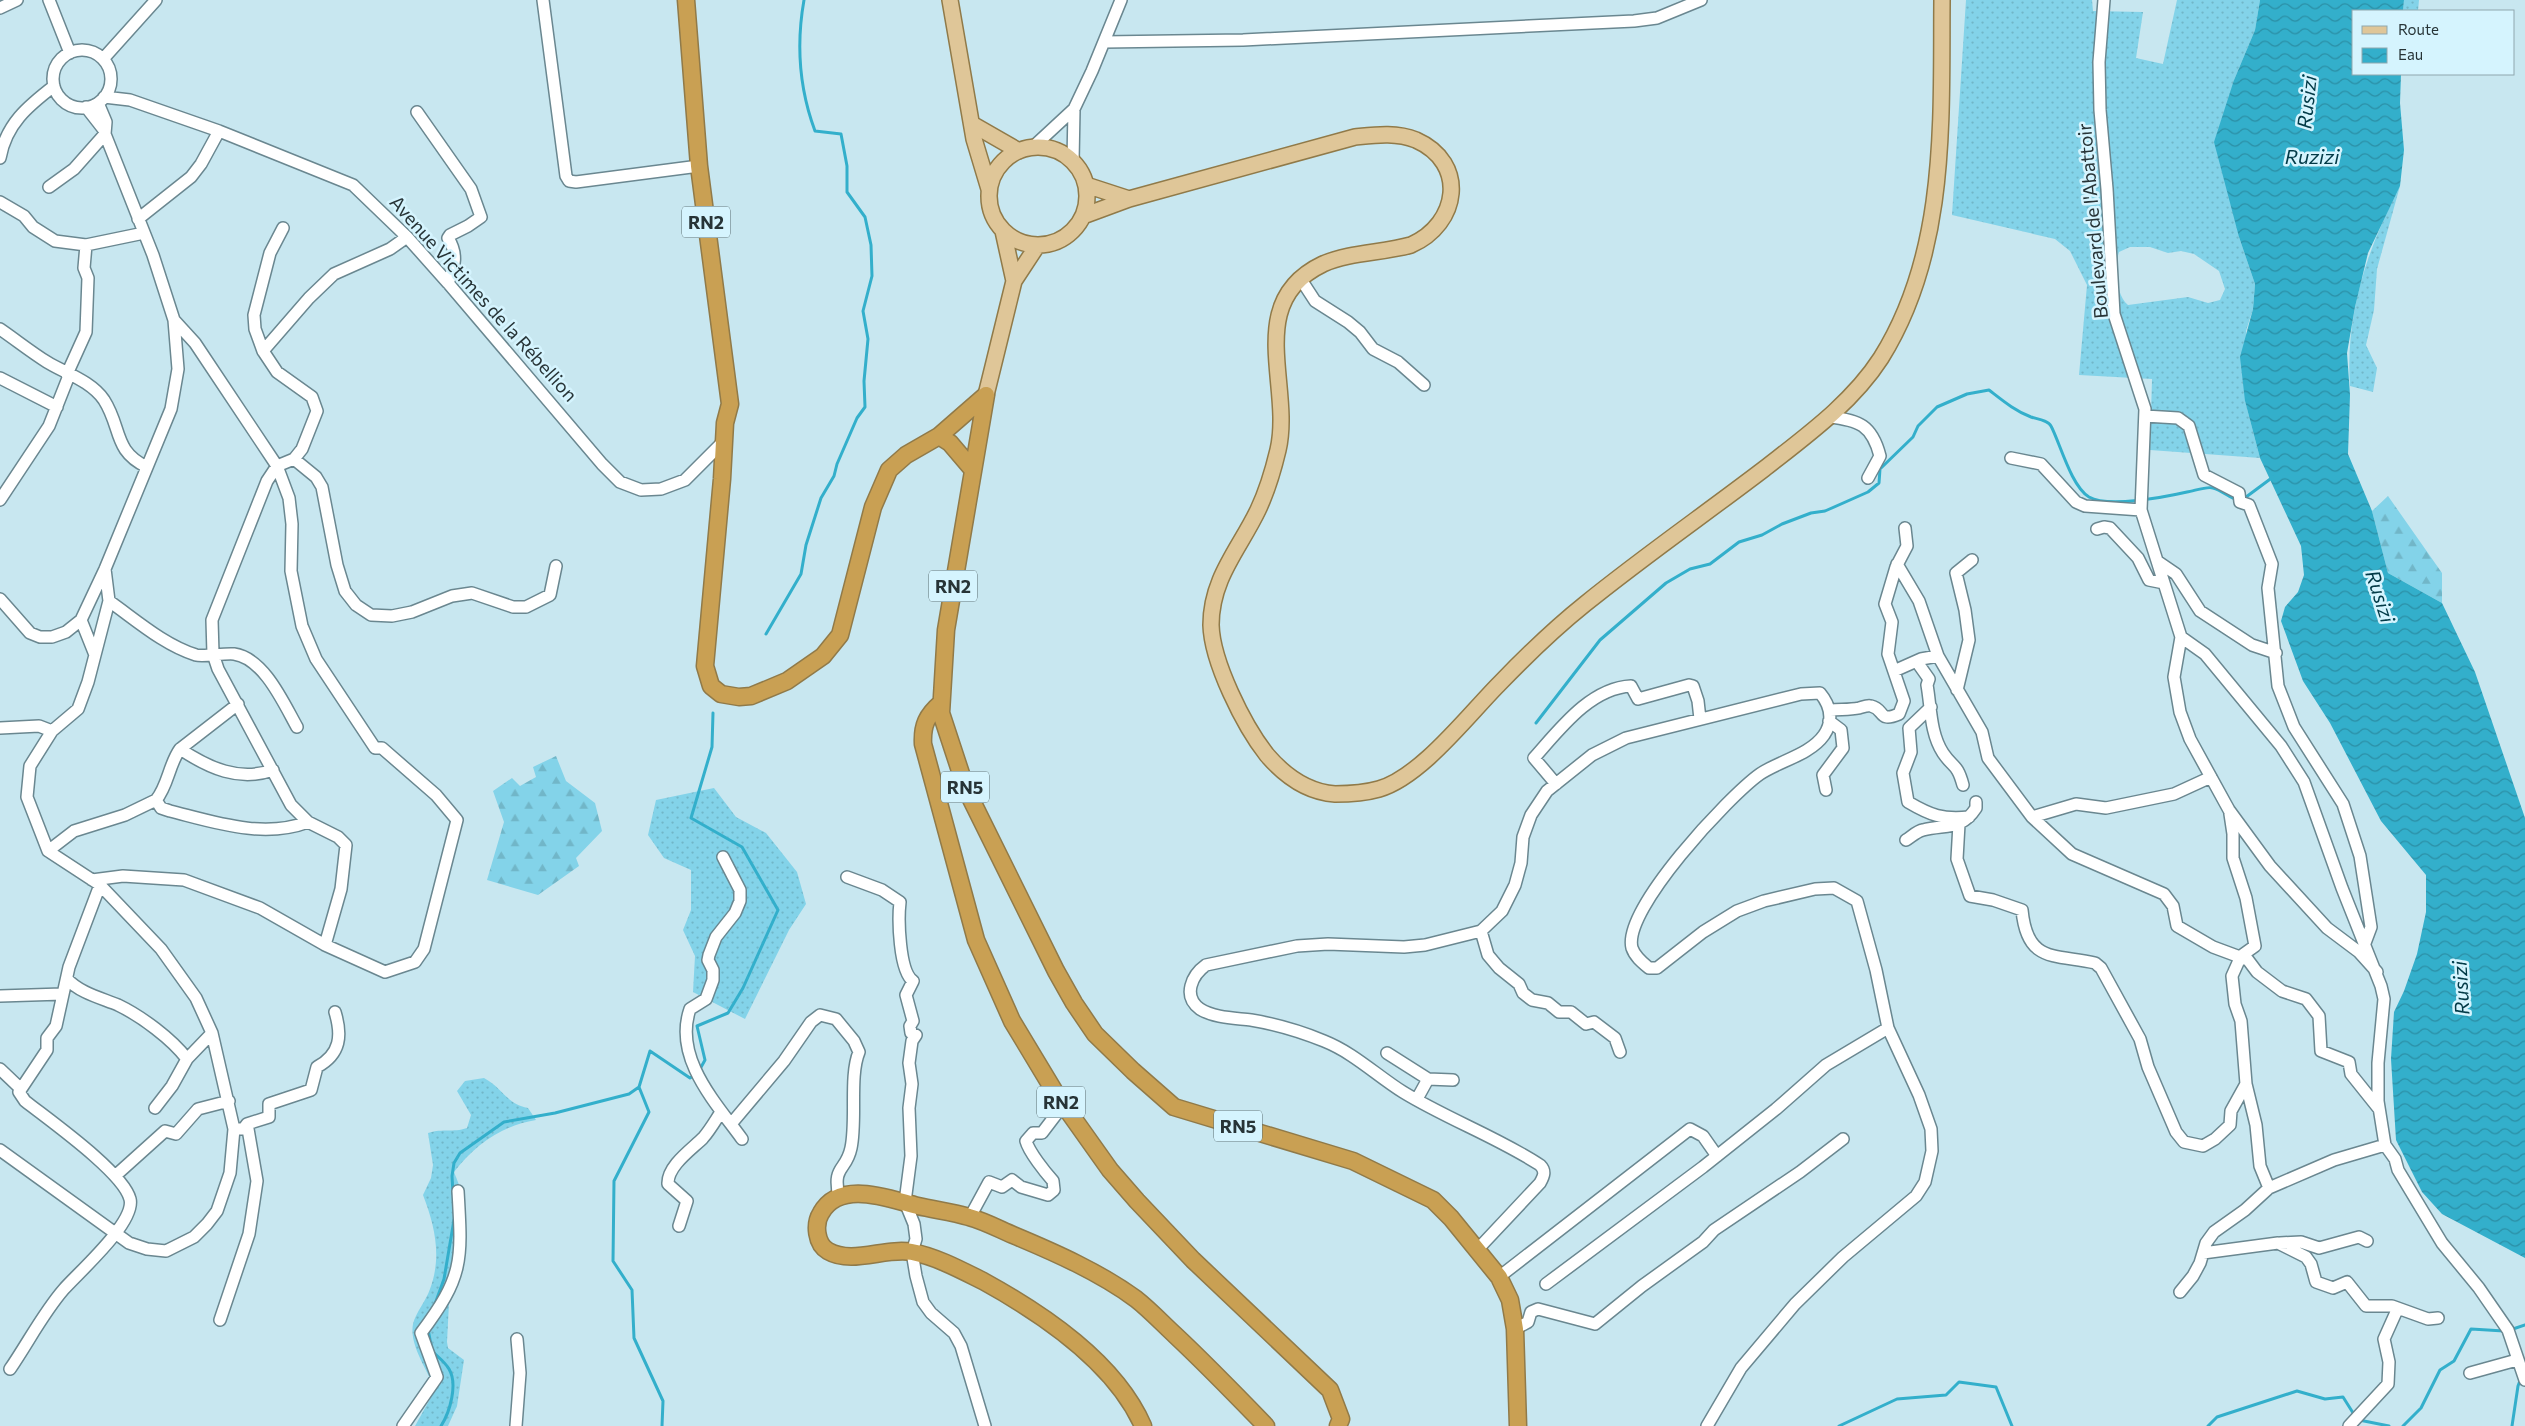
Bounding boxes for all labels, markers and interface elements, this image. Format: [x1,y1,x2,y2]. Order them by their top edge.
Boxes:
legend [2352,10,2515,75]
text: Route [2398,20,2439,38]
text: Eau [2398,45,2423,63]
water label: Rusizi [2291,73,2321,130]
street label: Boulevard de l'Abattoir [2072,122,2112,320]
water label: Ruzizi [2285,144,2340,168]
street label: Avenue Victimes de la Rébellion [385,190,583,406]
road number: RN2 [682,206,730,238]
water label: Rusizi [2361,567,2401,626]
road number: RN2 [929,570,977,602]
road number: RN5 [941,772,989,802]
water label: Rusizi [2447,960,2473,1015]
road number: RN2 [1037,1086,1085,1118]
road number: RN5 [1214,1110,1262,1142]

